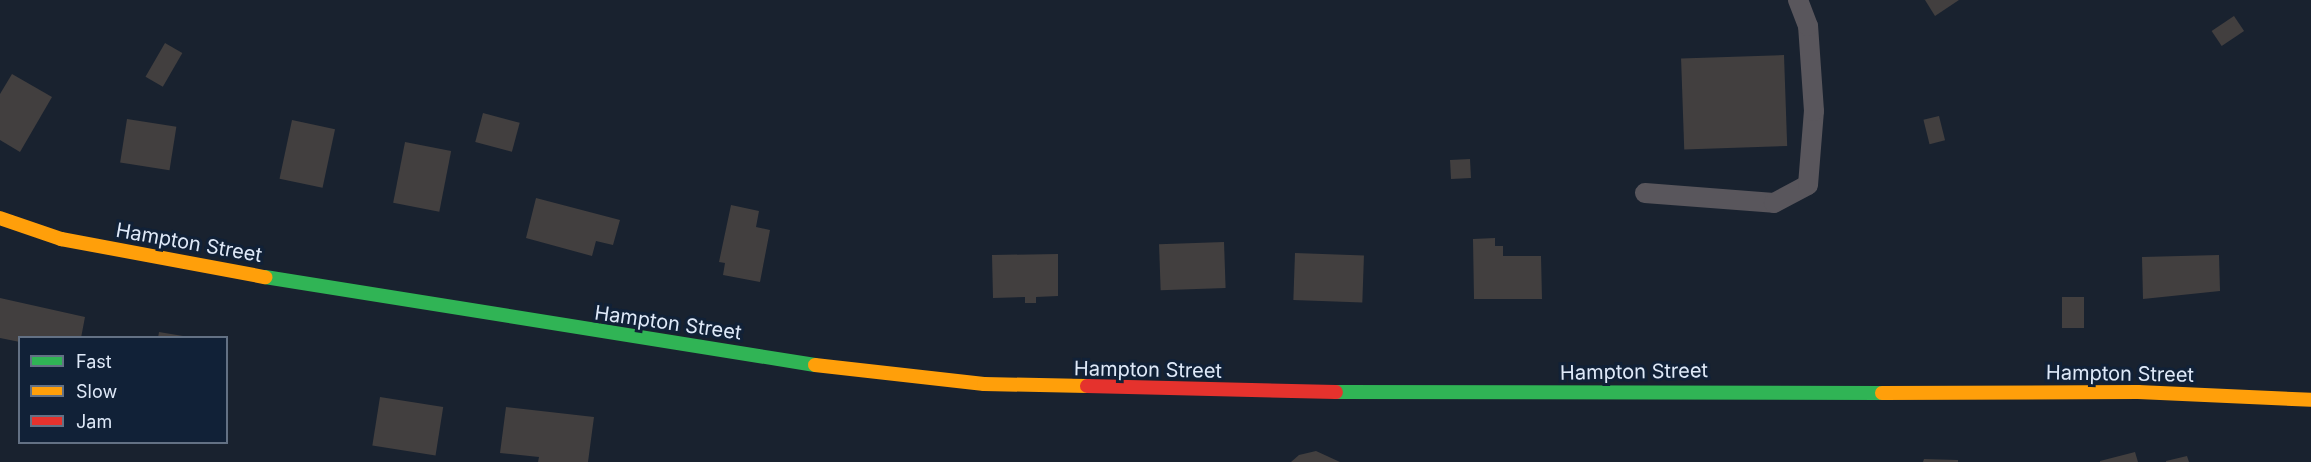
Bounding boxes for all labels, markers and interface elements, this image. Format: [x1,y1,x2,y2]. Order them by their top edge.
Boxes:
street label: Hampton Street [114,218,264,268]
street label: Hampton Street [593,301,743,345]
legend [18,336,228,444]
text: Fast [76,351,112,372]
street label: Hampton Street [1074,357,1222,383]
street label: Hampton Street [1560,359,1708,385]
street label: Hampton Street [2046,361,2194,387]
text: Slow [76,381,117,402]
text: Jam [76,411,112,432]

